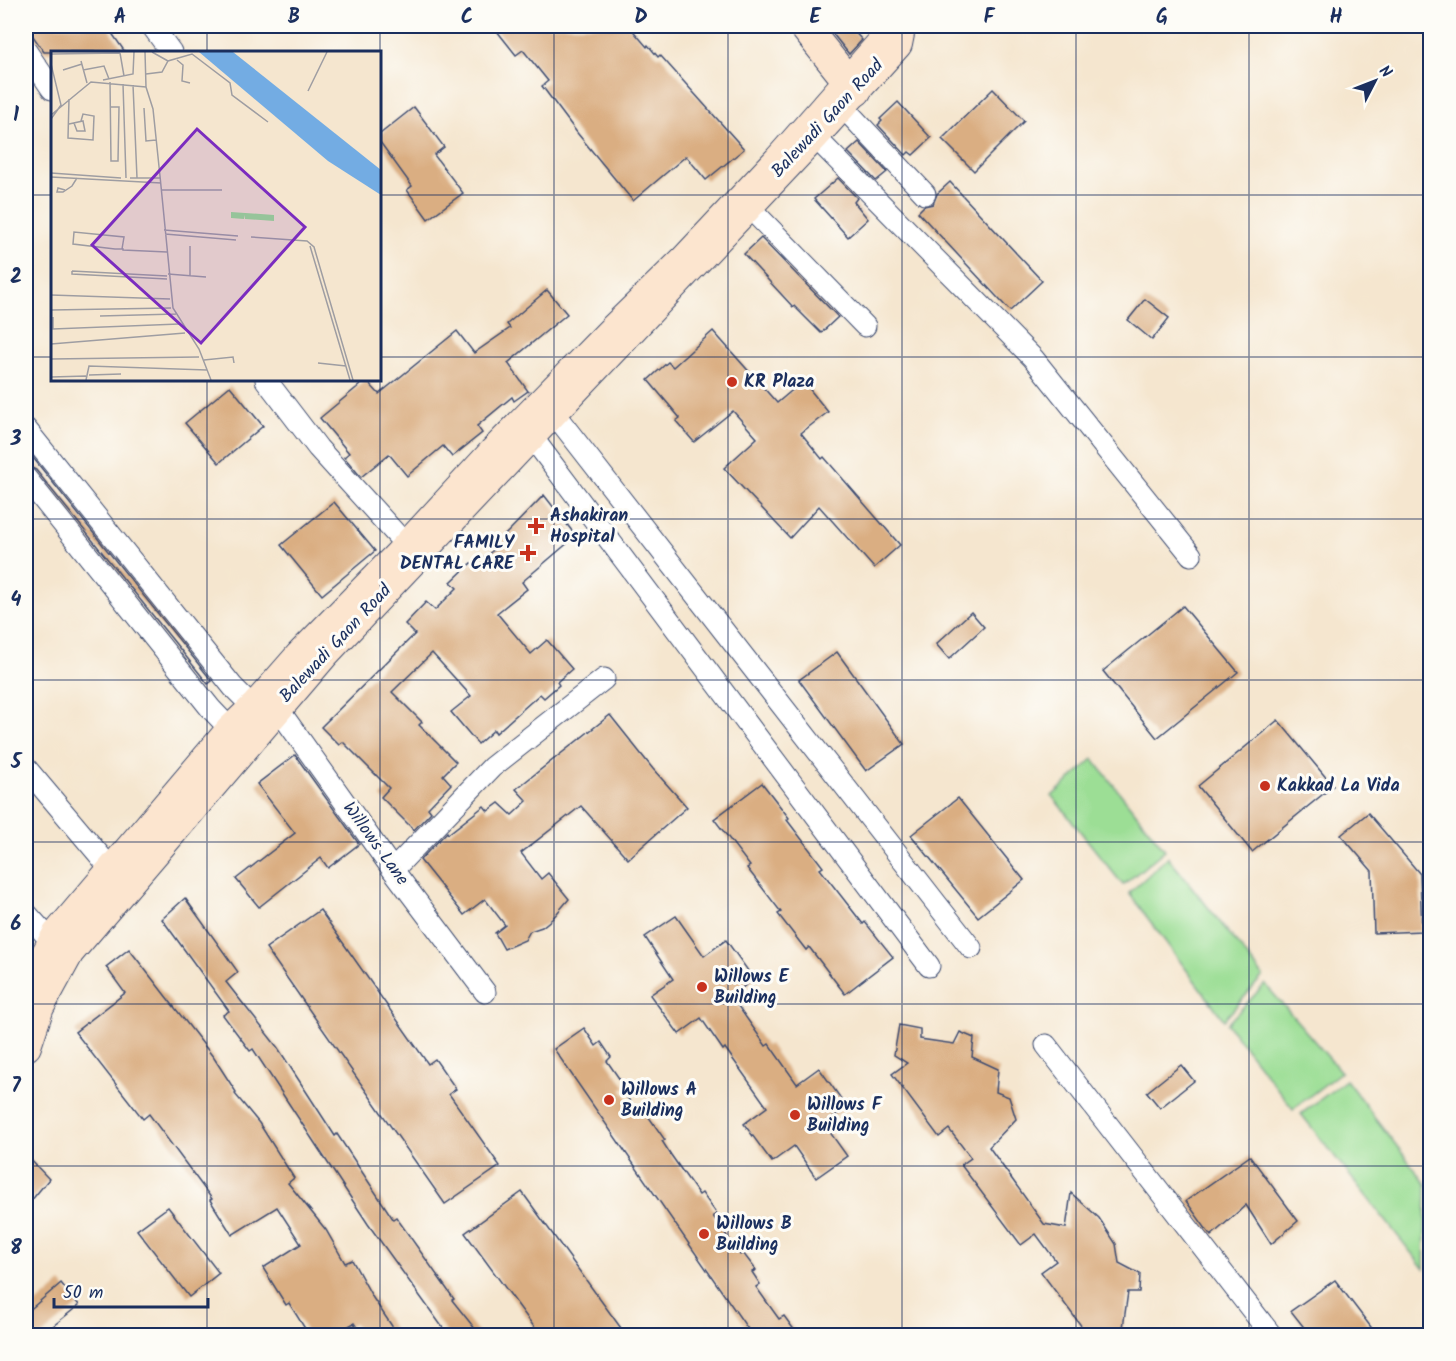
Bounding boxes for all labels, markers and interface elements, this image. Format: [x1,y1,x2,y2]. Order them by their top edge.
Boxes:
text: A [114,2,126,34]
text: B [288,2,300,34]
text: C [461,2,473,34]
text: D [634,2,648,34]
text: E [809,2,821,34]
text: F [984,2,996,34]
text: G [1156,2,1168,34]
text: H [1329,2,1343,34]
inset map [51,51,381,381]
north arrow [1345,51,1405,111]
street label: Balewadi Gaon Road [765,52,892,185]
text: N [1372,60,1398,84]
text: 1 [13,100,19,132]
text: 2 [10,262,22,294]
place label: KR Plaza [744,368,814,397]
marker: KR Plaza [725,375,739,389]
text: 3 [10,424,22,456]
place label: Ashakiran Hospital [550,502,628,552]
marker: Ashakiran Hospital [527,517,545,535]
place label: FAMILY DENTAL CARE [400,529,515,579]
marker: FAMILY DENTAL CARE [519,544,537,562]
street label: Balewadi Gaon Road [273,577,400,710]
text: 4 [11,585,22,617]
text: 5 [10,747,23,779]
place label: Kakkad La Vida [1277,772,1400,801]
marker: Kakkad La Vida [1258,779,1272,793]
street label: Willows Lane [334,796,416,892]
text: 6 [11,909,22,941]
place label: Willows E Building [714,963,790,1013]
marker: Willows E Building [695,980,709,994]
text: 7 [11,1071,21,1103]
place label: Willows A Building [621,1076,697,1126]
place label: Willows F Building [807,1091,883,1141]
marker: Willows A Building [602,1093,616,1107]
marker: Willows F Building [788,1108,802,1122]
place label: Willows B Building [716,1210,792,1260]
marker: Willows B Building [697,1227,711,1241]
text: 8 [10,1233,22,1265]
scale bar [54,1271,208,1309]
text: 50 m [63,1279,103,1308]

